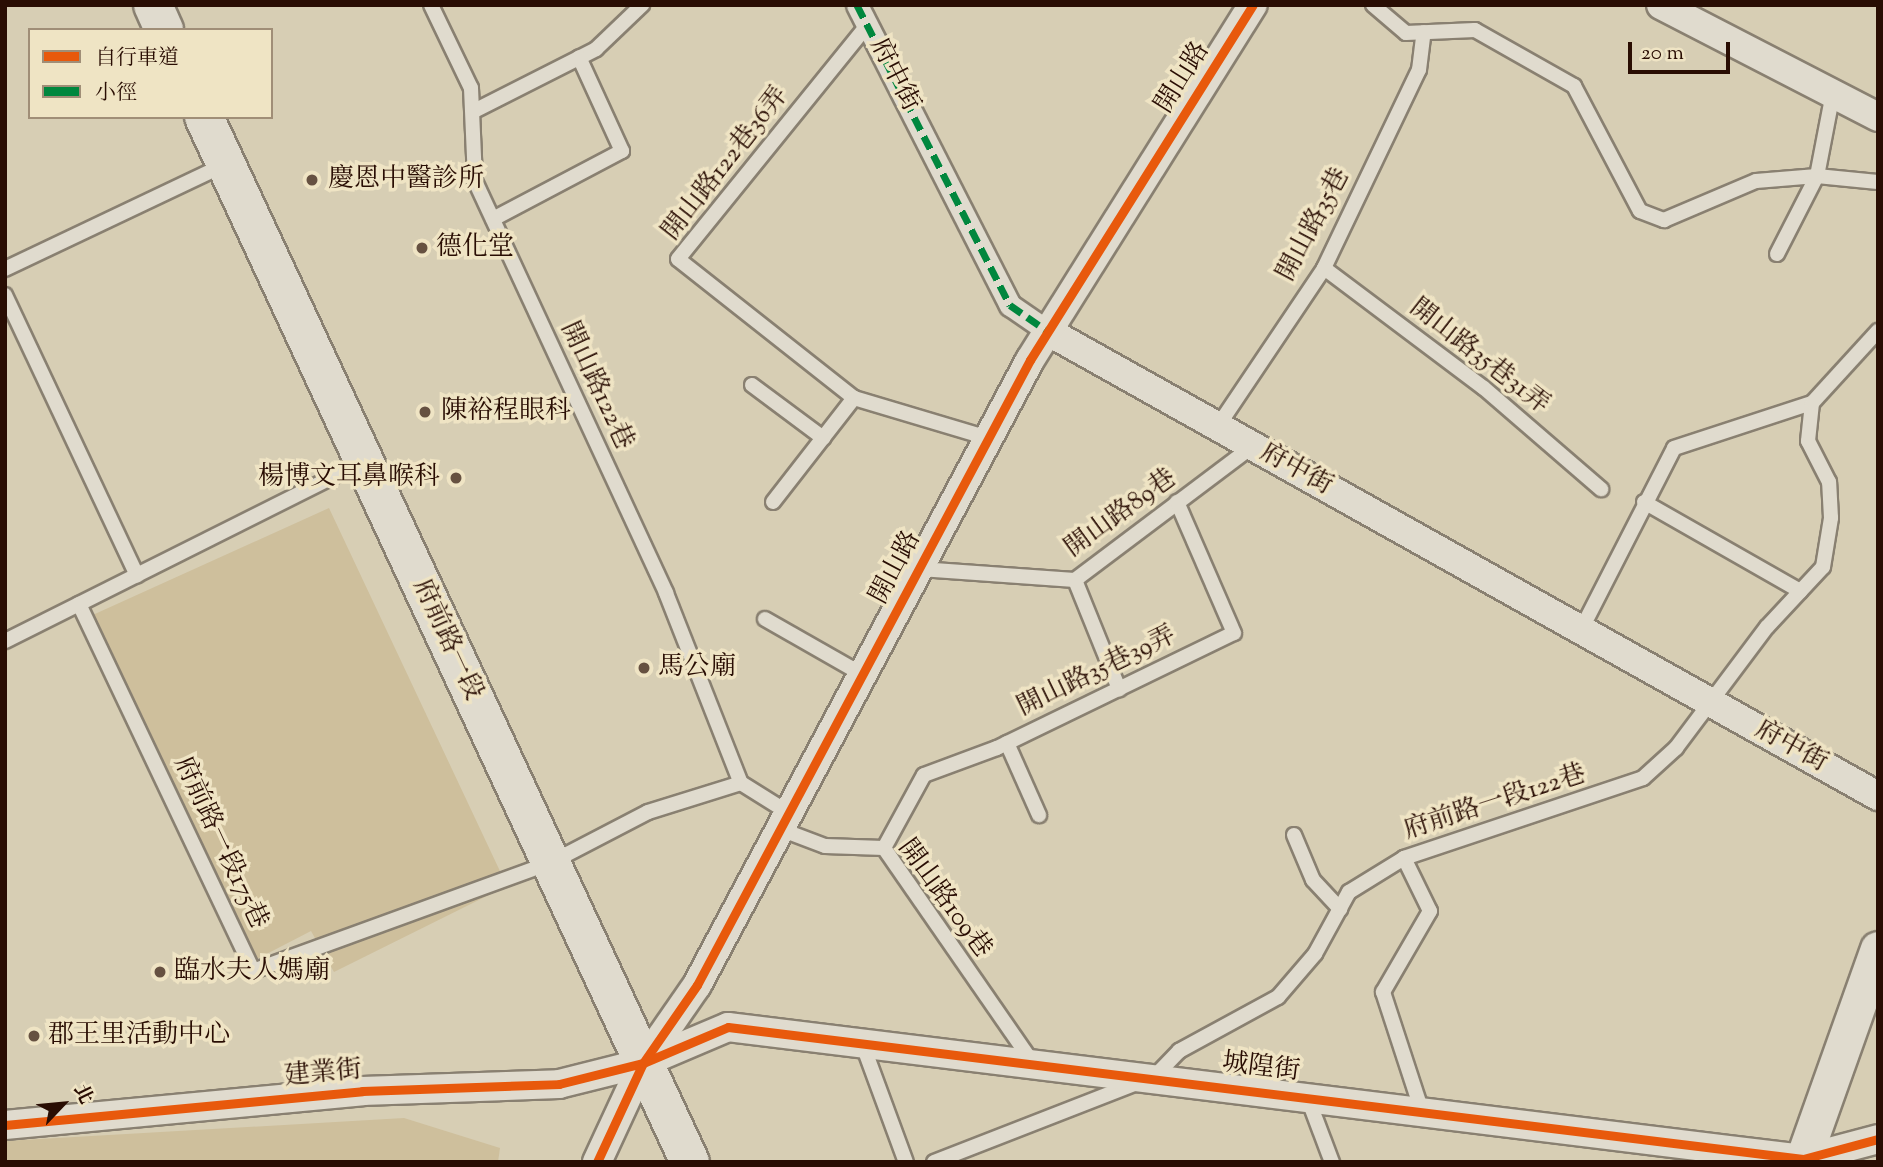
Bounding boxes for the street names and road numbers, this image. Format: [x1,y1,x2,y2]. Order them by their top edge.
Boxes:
street label: 府中街 [862,33,926,117]
street label: 開山路 [1149,37,1217,119]
street label: 開山路122巷36弄 [656,81,796,247]
street label: 開山路35巷 [1271,163,1357,287]
street label: 開山路35巷31弄 [1403,293,1555,421]
street label: 開山路122巷 [553,317,639,455]
street label: 府中街 [1254,437,1338,503]
street label: 開山路89巷 [1059,463,1183,565]
street label: 開山路 [864,526,928,610]
street label: 府前路一段 [405,574,489,706]
street label: 開山路35巷39弄 [1013,620,1181,724]
street label: 府中街 [1749,714,1833,780]
street label: 府前路一段175巷 [166,752,274,934]
street label: 府前路一段122巷 [1400,759,1590,847]
street label: 開山路109巷 [891,834,997,964]
street label: 城隍街 [1220,1048,1302,1088]
street label: 建業街 [283,1055,363,1093]

